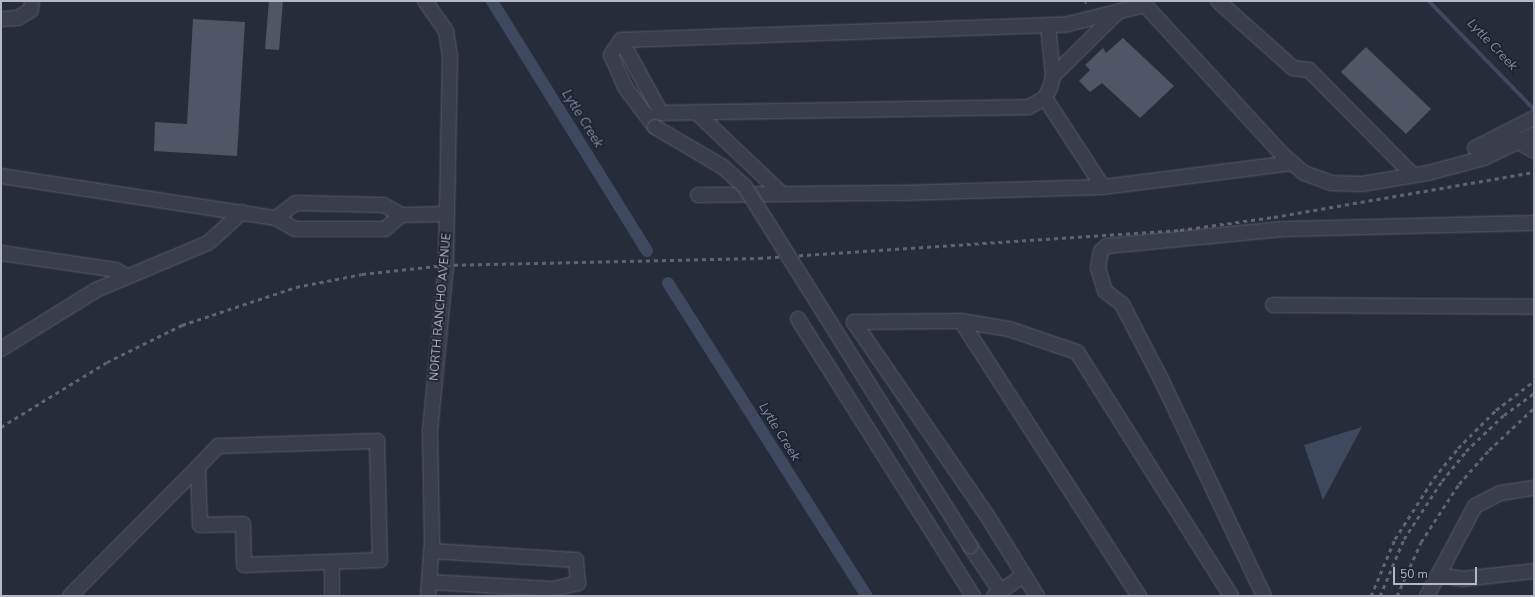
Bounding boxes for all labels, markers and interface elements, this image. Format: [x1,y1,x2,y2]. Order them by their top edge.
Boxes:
water label: Lytle Creek [1464,16,1520,74]
water label: Lytle Creek [558,87,606,151]
street label: NORTH RANCHO AVENUE [427,233,455,381]
water label: Lytle Creek [755,400,803,464]
scale bar [1395,559,1479,585]
text: 50 m [1400,566,1428,582]

